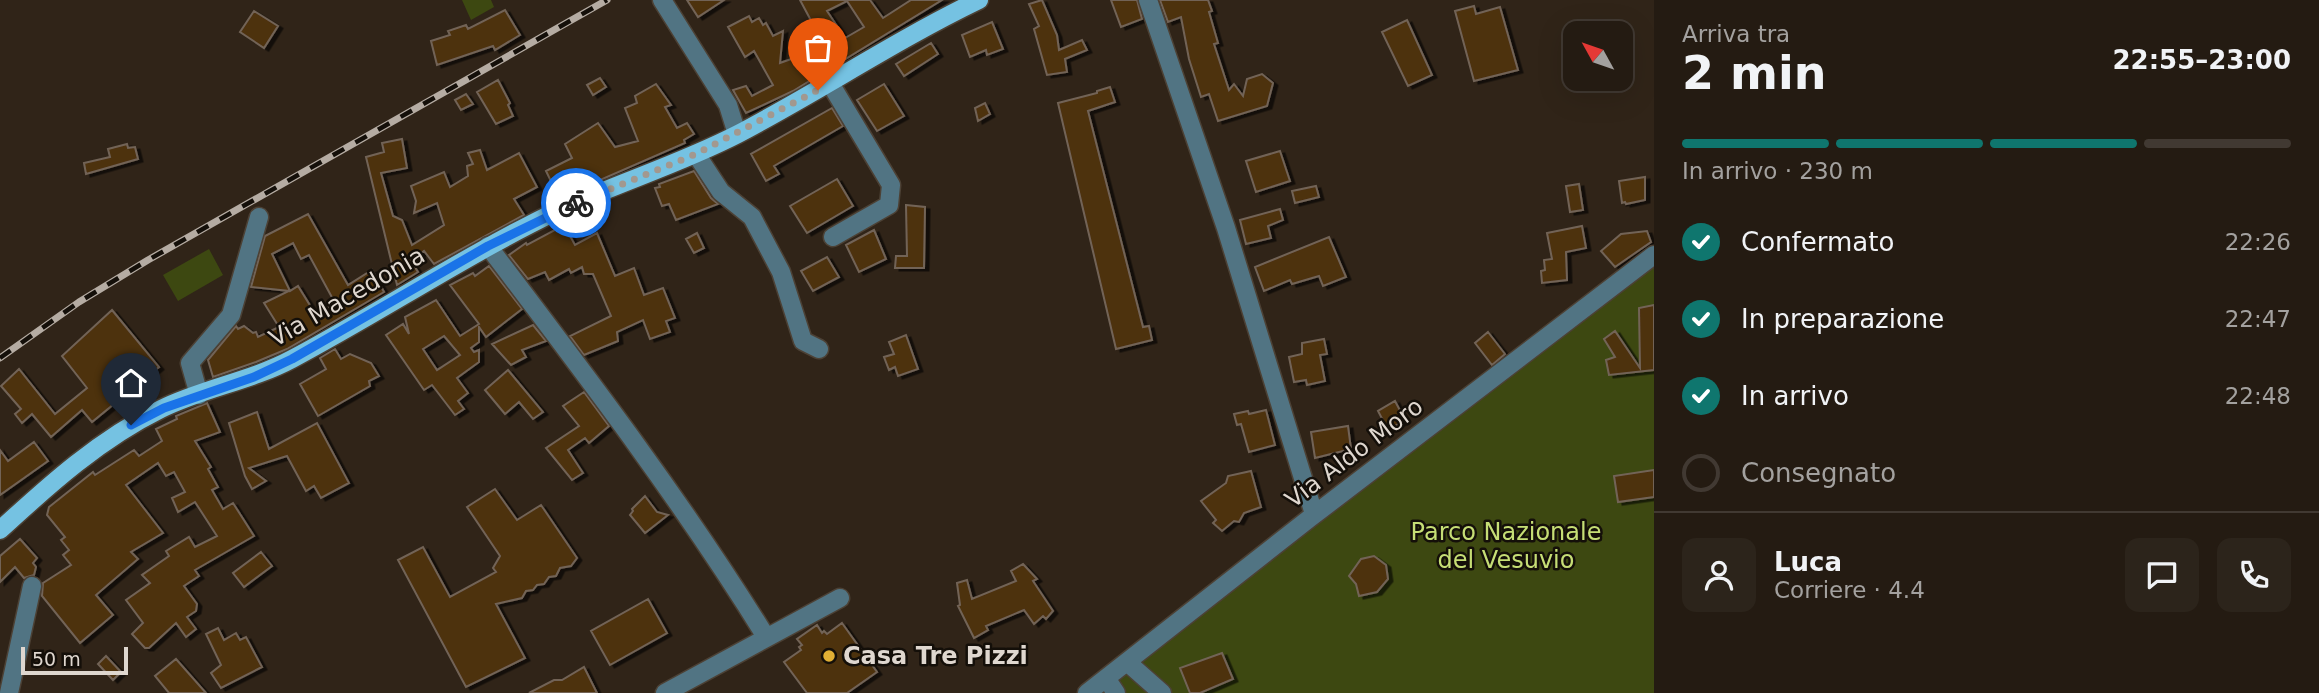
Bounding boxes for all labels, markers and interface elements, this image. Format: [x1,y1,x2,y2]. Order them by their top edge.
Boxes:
pin [788,18,848,90]
north arrow [1563,21,1633,91]
map controls [1563,21,1633,91]
text: Arriva tra [1682,21,1790,47]
icon: bag [799,29,837,67]
text: 22:55–23:00 [2112,45,2291,75]
text: 2 min [1682,46,1826,100]
text: In arrivo · 230 m [1682,158,1873,184]
courier [541,168,611,238]
icon: bike [557,184,595,222]
icon: check [1682,223,1720,261]
text: Confermato [1741,227,1894,257]
text: 22:26 [2225,229,2291,255]
street label: Via Macedonia [264,241,430,353]
icon: check [1682,300,1720,338]
text: In preparazione [1741,304,1944,334]
text: 22:47 [2225,306,2291,332]
pin [101,353,161,425]
icon: home [112,364,150,402]
icon: check [1682,377,1720,415]
text: In arrivo [1741,381,1849,411]
text: 22:48 [2225,383,2291,409]
street label: Via Aldo Moro [1280,392,1428,514]
text: Consegnato [1741,458,1896,488]
park label: Parco Nazionale del Vesuvio [1411,518,1601,574]
button: person [1682,538,1756,612]
button: chat [2125,538,2199,612]
button: phone [2217,538,2291,612]
text: Luca [1774,547,1842,577]
text: Corriere · 4.4 [1774,577,1925,603]
place label: Casa Tre Pizzi [843,642,1028,670]
scale bar [21,644,128,676]
text: 50 m [32,648,81,670]
marker: Casa Tre Pizzi [821,648,837,664]

